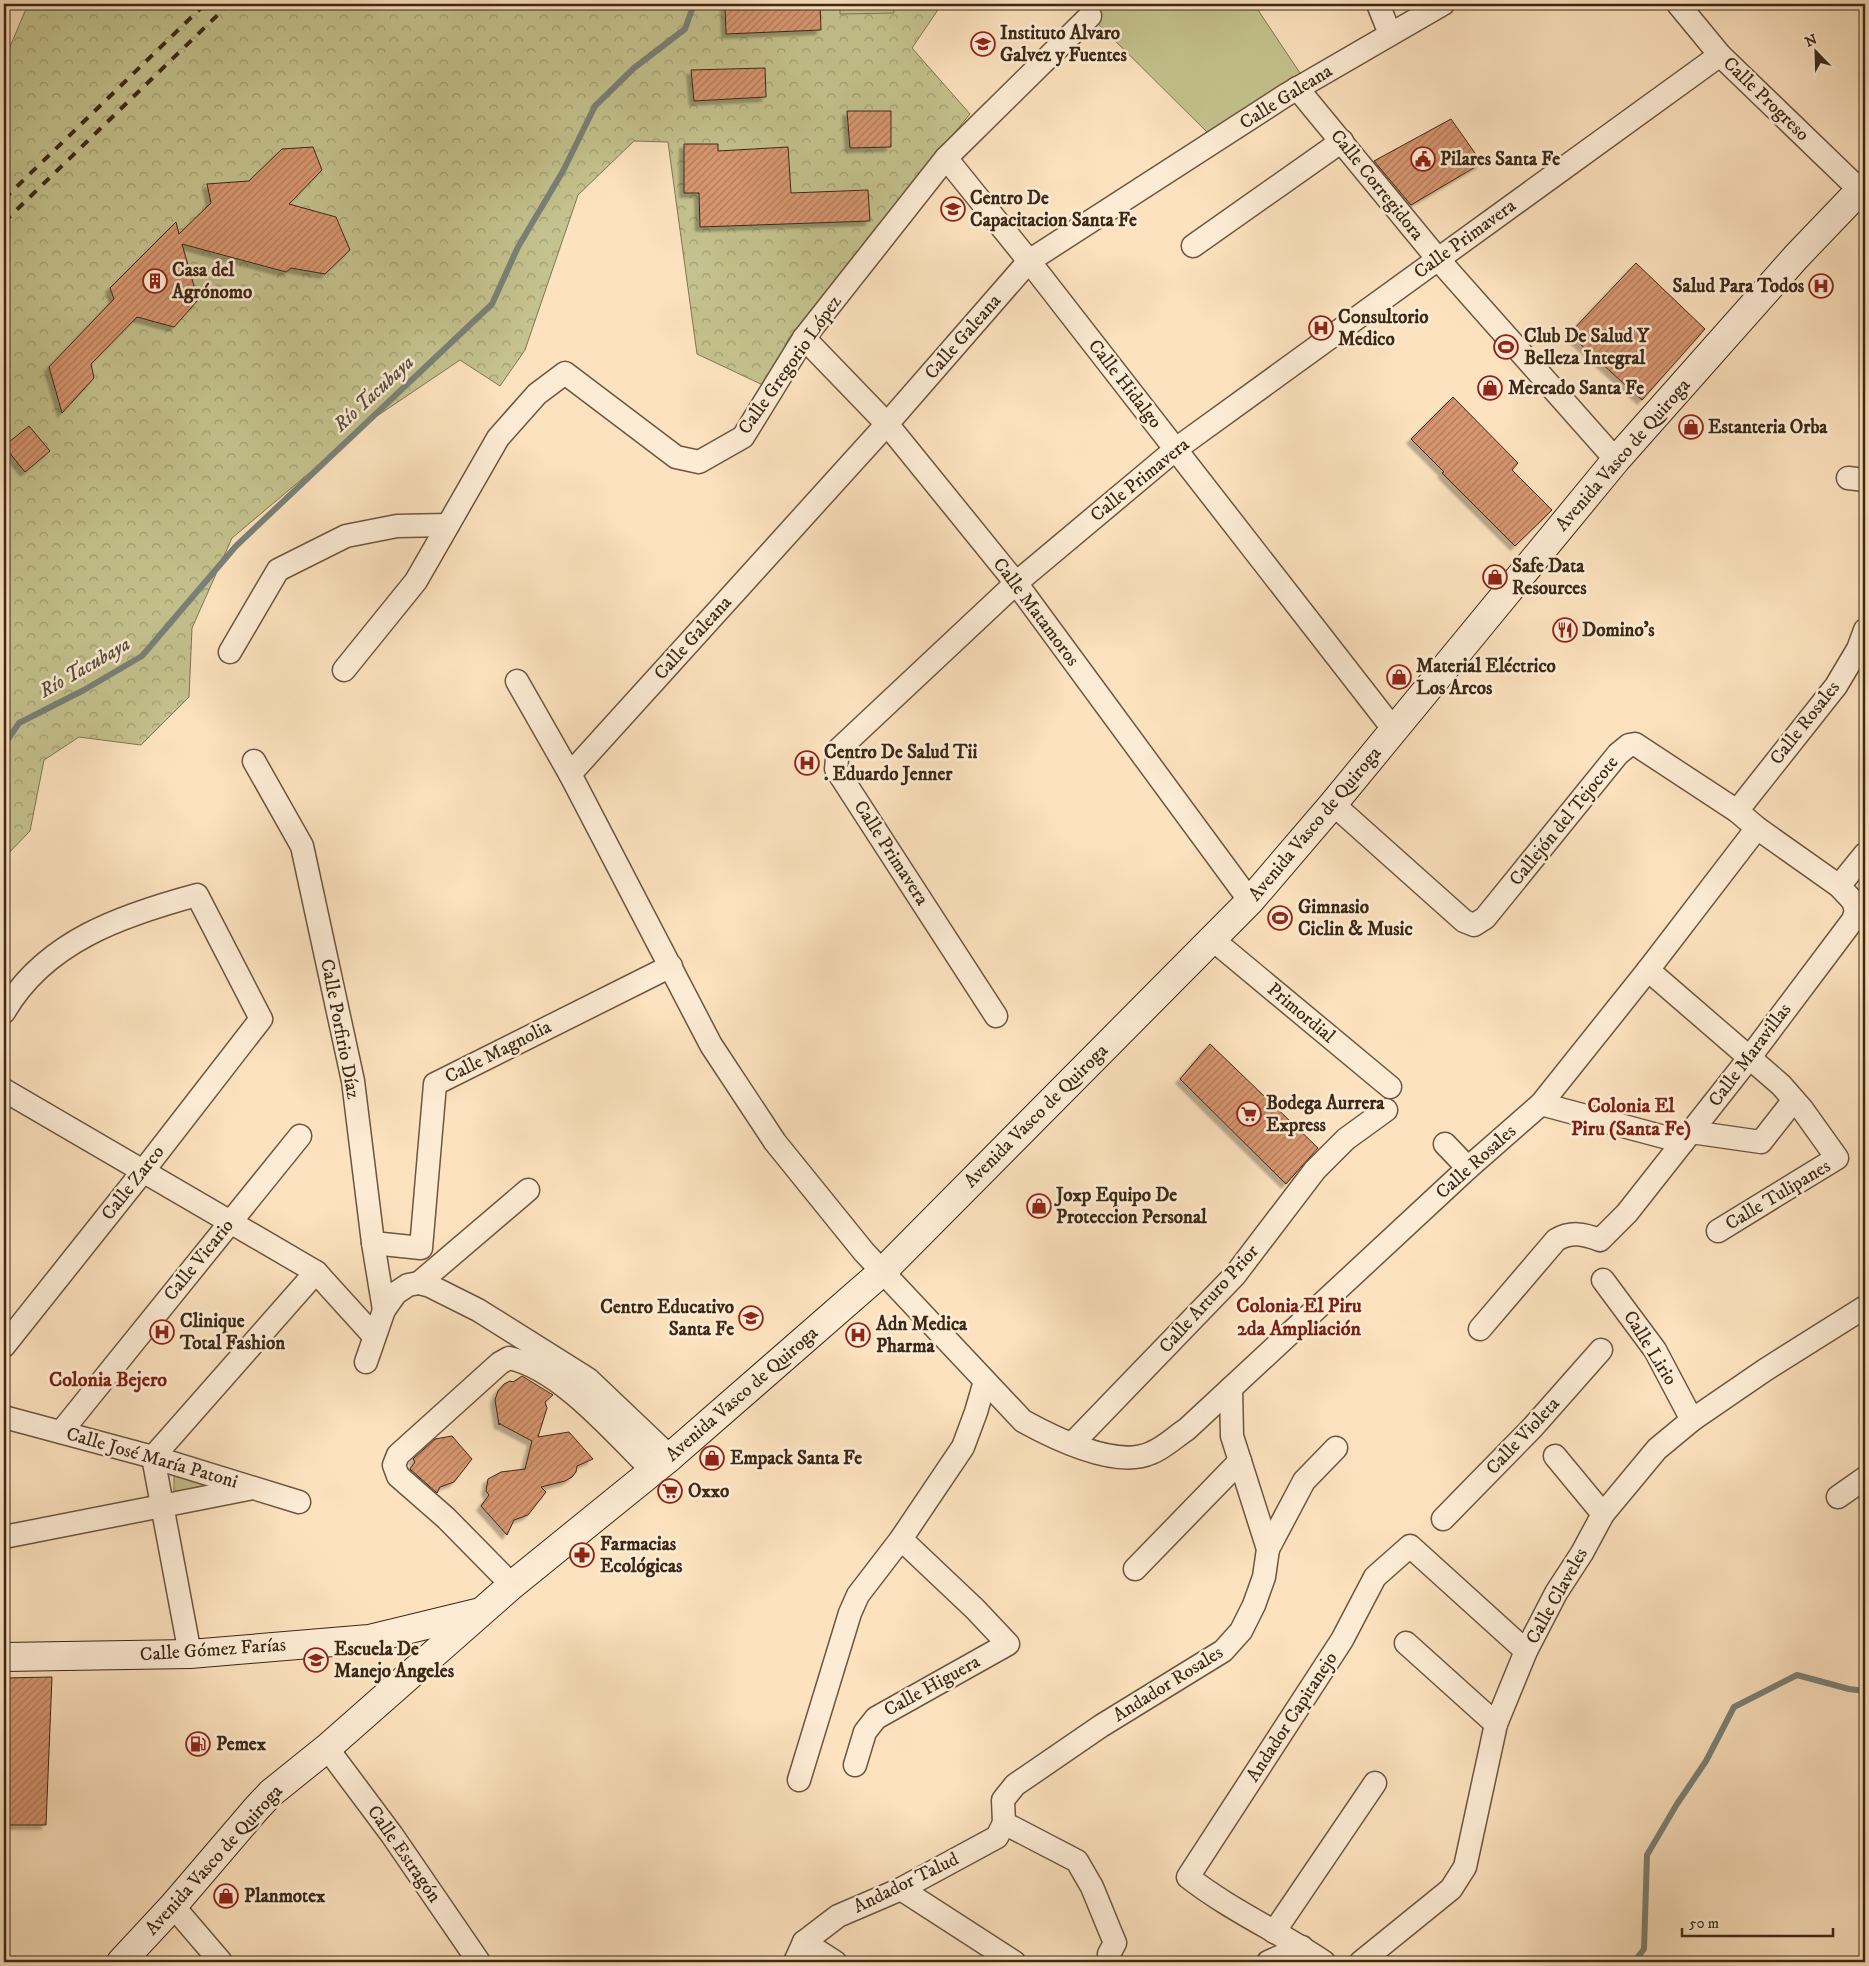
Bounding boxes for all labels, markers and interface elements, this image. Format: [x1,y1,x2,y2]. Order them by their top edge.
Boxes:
place label: Instituto Alvaro Galvez y Fuentes [1000,22,1127,67]
north arrow [1792,28,1842,78]
text: N [1803,30,1821,51]
school or university icon: Instituto Alvaro Galvez y Fuentes [970,31,996,57]
street label: Calle Progreso [1718,52,1814,146]
street label: Calle Galeana [1235,59,1337,135]
street label: Calle Corregidora [1325,125,1429,245]
public building icon: Pilares Santa Fe [1410,146,1436,172]
place label: Pilares Santa Fe [1440,148,1560,171]
place label: Centro De Capacitacion Santa Fe [970,187,1137,232]
street label: Calle Primavera [1409,194,1521,284]
school or university icon: Centro De Capacitacion Santa Fe [940,196,966,222]
place label: Casa del Agrónomo [171,259,252,304]
building icon: Casa del Agrónomo [142,268,168,294]
hospital icon: Salud Para Todos [1808,273,1834,299]
place label: Salud Para Todos [1673,275,1805,298]
street label: Calle Galeana [920,290,1006,384]
street label: Calle Gregorio López [733,291,847,439]
place label: C0nsultorio Medico [1338,306,1428,351]
hospital icon: C0nsultorio Medico [1308,315,1334,341]
place label: Club De Salud Y Belleza Integral [1524,325,1650,370]
sports icon: Club De Salud Y Belleza Integral [1493,334,1519,360]
street label: Calle Hidalgo [1083,335,1167,433]
water label: Río Tacubaya [328,350,420,438]
street label: Avenida Vasco de Quiroga [1551,374,1695,536]
shop icon: Mercado Santa Fe [1477,375,1503,401]
place label: Mercado Santa Fe [1508,377,1644,400]
shop icon: Estanteria Orba [1678,414,1704,440]
place label: Estanteria Orba [1708,416,1828,439]
street label: Calle Primavera [1086,433,1194,527]
street label: Calle Matamoros [988,553,1084,671]
place label: Safe Data Resources [1512,555,1587,600]
shop icon: Safe Data Resources [1482,564,1508,590]
street label: Calle Galeana [649,591,737,685]
restaurant icon: Domino's [1552,617,1578,643]
place label: Domino's [1582,619,1655,642]
water label: Río Tacubaya [34,632,135,705]
place label: Material Eléctrico Los Arcos [1416,655,1556,700]
shop icon: Material Eléctrico Los Arcos [1386,664,1412,690]
street label: Calle Rosales [1765,676,1845,770]
place label: Centro De Salud Tii . Eduardo Jenner [824,741,977,786]
street label: Avenida Vasco de Quiroga [1244,742,1386,906]
hospital icon: Centro De Salud Tii . Eduardo Jenner [794,750,820,776]
street label: Callejón del Tejocote [1505,751,1623,891]
street label: Calle Primavera [849,796,933,910]
place label: Gimnasio Ciclin & Music [1298,896,1413,941]
sports icon: Gimnasio Ciclin & Music [1267,905,1293,931]
street label: Calle Porfirio Díaz [315,957,365,1101]
street label: Primordial [1262,978,1340,1048]
street label: Calle Maravillas [1704,999,1796,1111]
street label: Calle Magnolia [441,1015,555,1089]
street label: Avenida Vasco de Quiroga [959,1039,1113,1193]
place label: Bodega Aurrera Express [1266,1092,1385,1137]
district label: Colonia El Piru (Santa Fe) [1571,1094,1691,1142]
supermarket icon: Bodega Aurrera Express [1236,1101,1262,1127]
street label: Calle Rosales [1431,1120,1521,1204]
street label: Calle Zarco [97,1141,169,1225]
street label: Calle Tulipanes [1721,1155,1835,1235]
place label: Joxp Equipo De Proteccion Personal [1054,1184,1207,1229]
shop icon: Joxp Equipo De Proteccion Personal [1026,1193,1052,1219]
street label: Calle Vicario [159,1215,239,1305]
street label: Calle Arturo Prior [1154,1240,1264,1358]
district label: Colonia El Piru 2da Ampliación [1236,1294,1362,1342]
place label: Centro Educativo Santa Fe [600,1296,734,1341]
school or university icon: Centro Educativo Santa Fe [738,1305,764,1331]
street label: Calle Lirio [1618,1306,1682,1390]
place label: Clinique Total Fashion [179,1310,286,1355]
place label: Adn Medica Pharma [875,1313,968,1358]
hospital icon: Clinique Total Fashion [149,1319,175,1345]
street label: Avenida Vasco de Quiroga [661,1322,823,1466]
hospital icon: Adn Medica Pharma [845,1322,871,1348]
district label: Colonia Bejero [49,1368,167,1393]
street label: Calle Violeta [1481,1392,1565,1480]
street label: Calle José María Patoni [64,1422,241,1494]
shop icon: Empack Santa Fe [699,1445,725,1471]
place label: Empack Santa Fe [730,1447,862,1470]
supermarket icon: Oxxo [657,1478,683,1504]
place label: Oxxo [688,1480,729,1503]
place label: Farmacias Ecológicas [600,1533,683,1578]
pharmacy icon: Farmacias Ecológicas [569,1542,595,1568]
street label: Calle Claveles [1521,1544,1593,1648]
street label: Calle Gómez Farías [139,1633,287,1667]
place label: Escuela De Manejo Angeles [334,1638,455,1684]
street label: Andador Rosales [1109,1641,1227,1727]
school or university icon: Escuela De Manejo Angeles [303,1647,329,1673]
street label: Andador Capitanejo [1241,1648,1343,1786]
street label: Calle Higuera [880,1650,984,1722]
fuel station icon: Pemex [185,1731,211,1757]
place label: Pemex [216,1733,267,1756]
street label: Avenida Vasco de Quiroga [140,1780,288,1940]
street label: Calle Estragón [362,1801,446,1907]
street label: Andador Talud [850,1847,963,1918]
shop icon: Planmotex [213,1883,239,1909]
place label: Planmotex [244,1885,326,1908]
scale bar [1682,1906,1833,1938]
text: 50 m [1689,1914,1719,1933]

